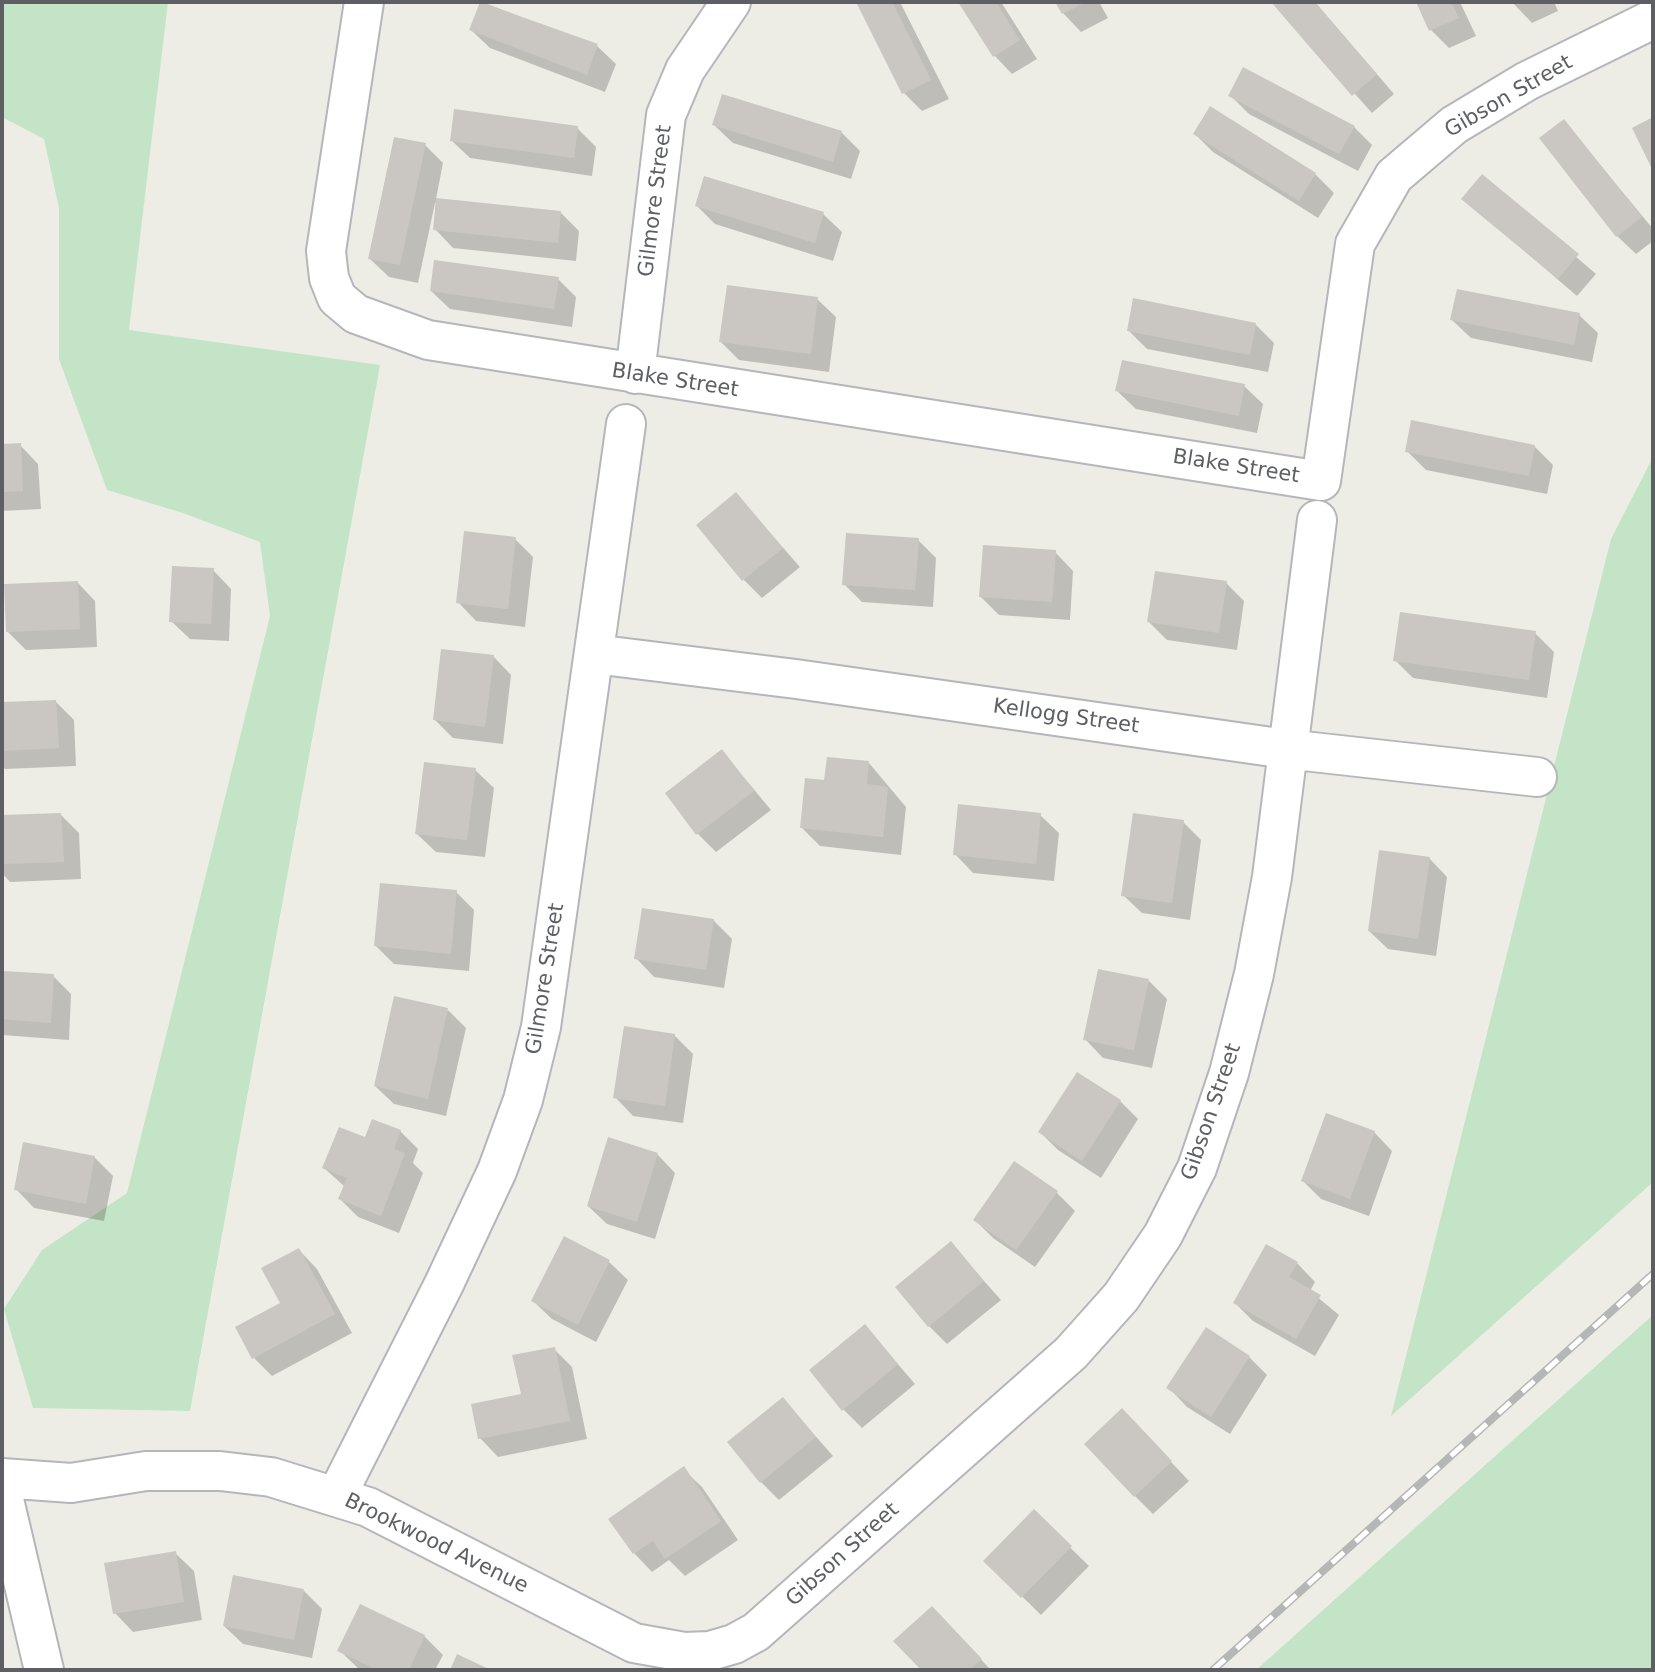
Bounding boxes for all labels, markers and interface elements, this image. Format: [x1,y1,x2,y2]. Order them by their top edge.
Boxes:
street label: Gibson Street [1441,50,1577,144]
street label: Gilmore Street [634,124,678,278]
street label: Blake Street [610,359,740,403]
street label: Blake Street [1171,445,1301,489]
street label: Kellogg Street [991,694,1141,740]
street label: Gilmore Street [522,902,570,1056]
street label: Gibson Street [1177,1040,1247,1184]
street label: Brookwood Avenue [340,1489,532,1599]
street label: Gibson Street [781,1498,905,1612]

